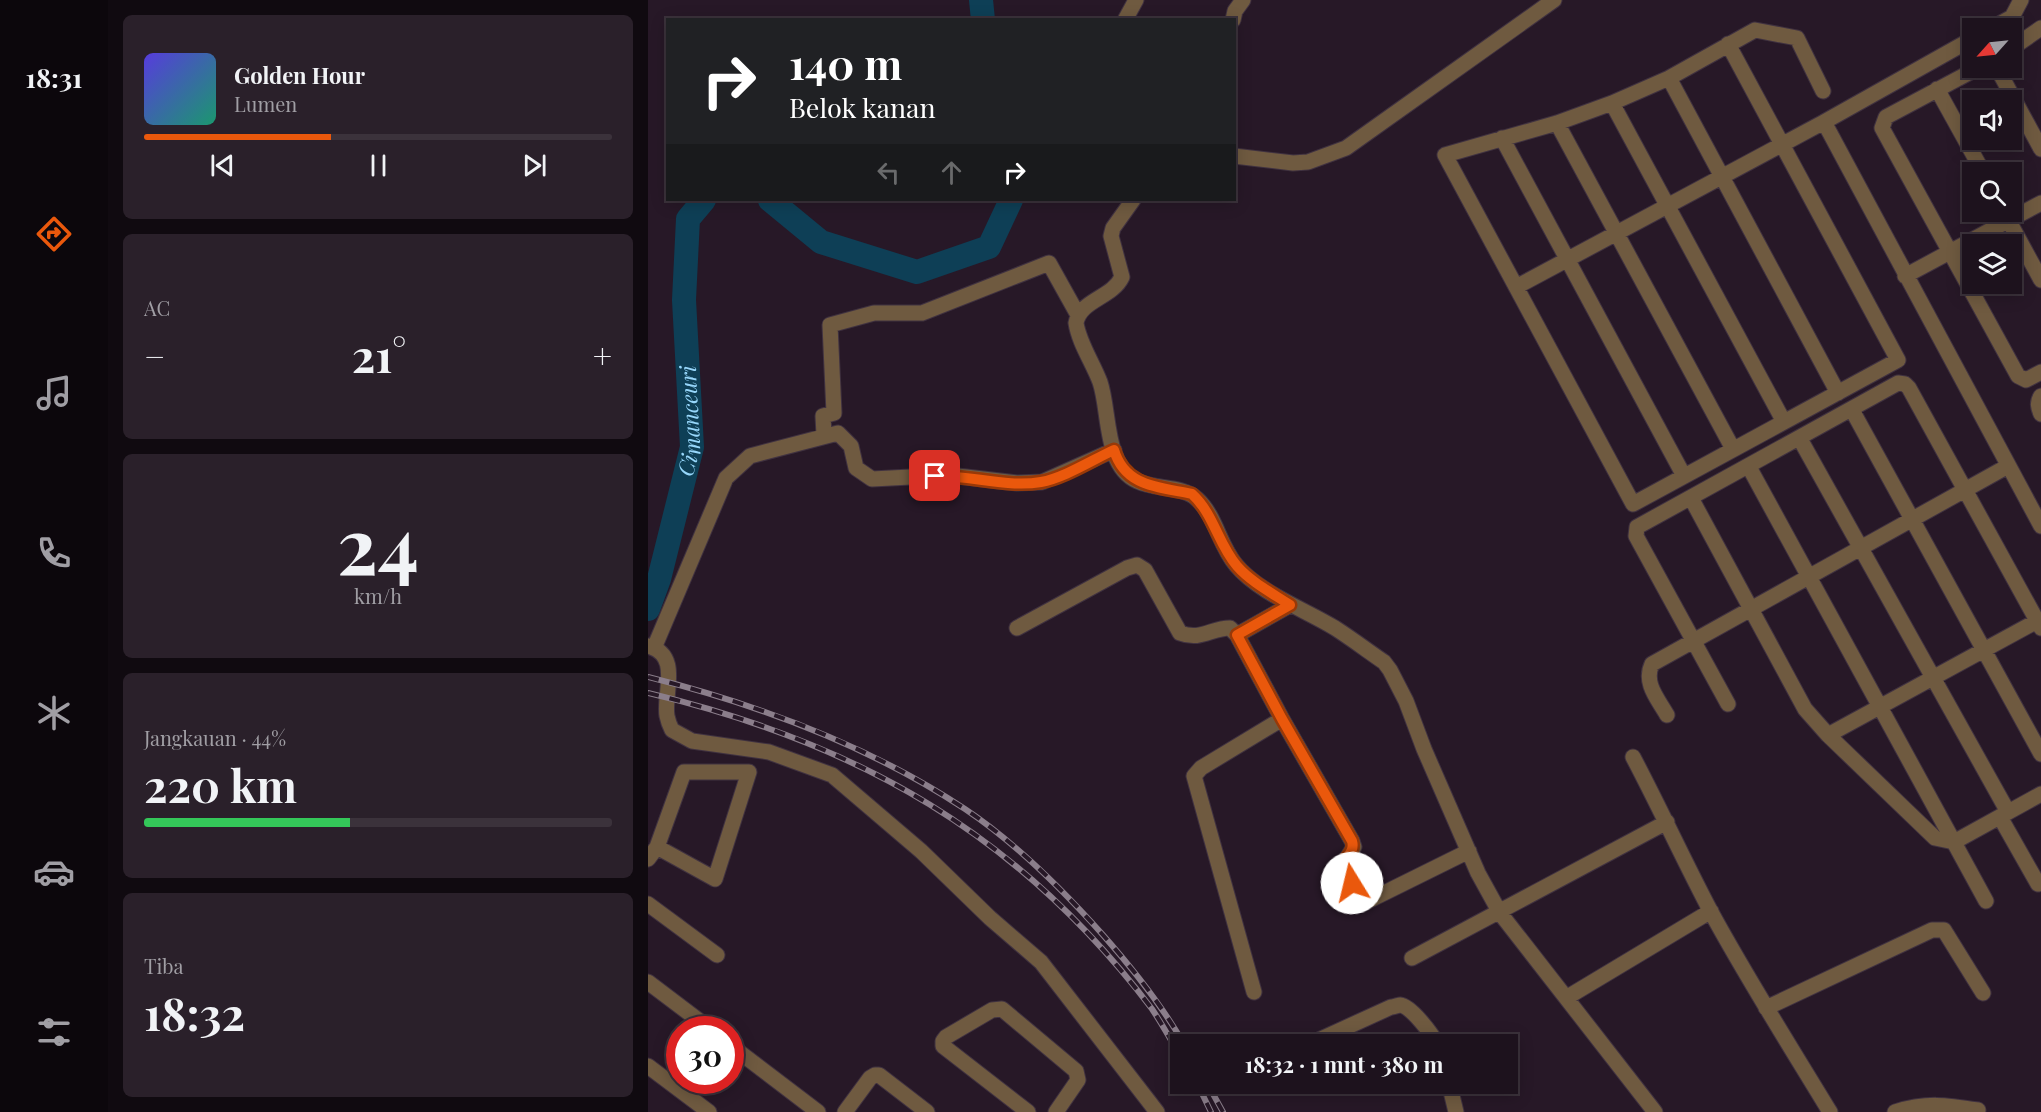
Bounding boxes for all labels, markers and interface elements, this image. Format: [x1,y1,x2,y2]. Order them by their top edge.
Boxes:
north arrow [1962,18,2022,78]
map controls [1962,18,2022,294]
text: 140 m [789,35,902,91]
icon: right [690,42,768,120]
text: 18:31 [26,59,82,95]
text: Golden Hour [234,60,365,90]
text: Belok kanan [789,89,936,125]
text: Lumen [234,90,297,117]
button: sound [1962,90,2022,150]
icon: previous [206,149,239,182]
icon: pause [362,149,395,182]
icon: next [518,149,551,182]
icon: left [872,156,905,189]
icon: ahead [935,156,968,189]
icon: right [998,156,1031,189]
button: search [1962,162,2022,222]
icon: directions [33,213,75,255]
button: layers [1962,234,2022,294]
text: AC [144,294,170,321]
text: 21° [352,324,406,384]
text: − [144,333,165,377]
text: + [593,333,612,377]
water label: Cimanceuri [669,365,706,479]
icon: music [33,372,75,414]
pin [909,450,960,501]
icon: arrive [918,459,951,492]
text: 24 [337,491,419,595]
icon: phone [33,532,75,574]
text: km/h [354,582,402,609]
icon: climate [33,692,75,734]
text: Jangkauan · 44% [144,724,286,751]
text: 220 km [144,754,297,814]
icon: car [33,851,75,893]
position arrow [1320,851,1384,915]
text: Tiba [144,952,184,979]
text: 18:32 [144,982,245,1042]
icon: filters [33,1011,75,1053]
speed limit sign: 30 [666,1016,744,1094]
text: 18:32 · 1 mnt · 380 m [1245,1049,1443,1079]

